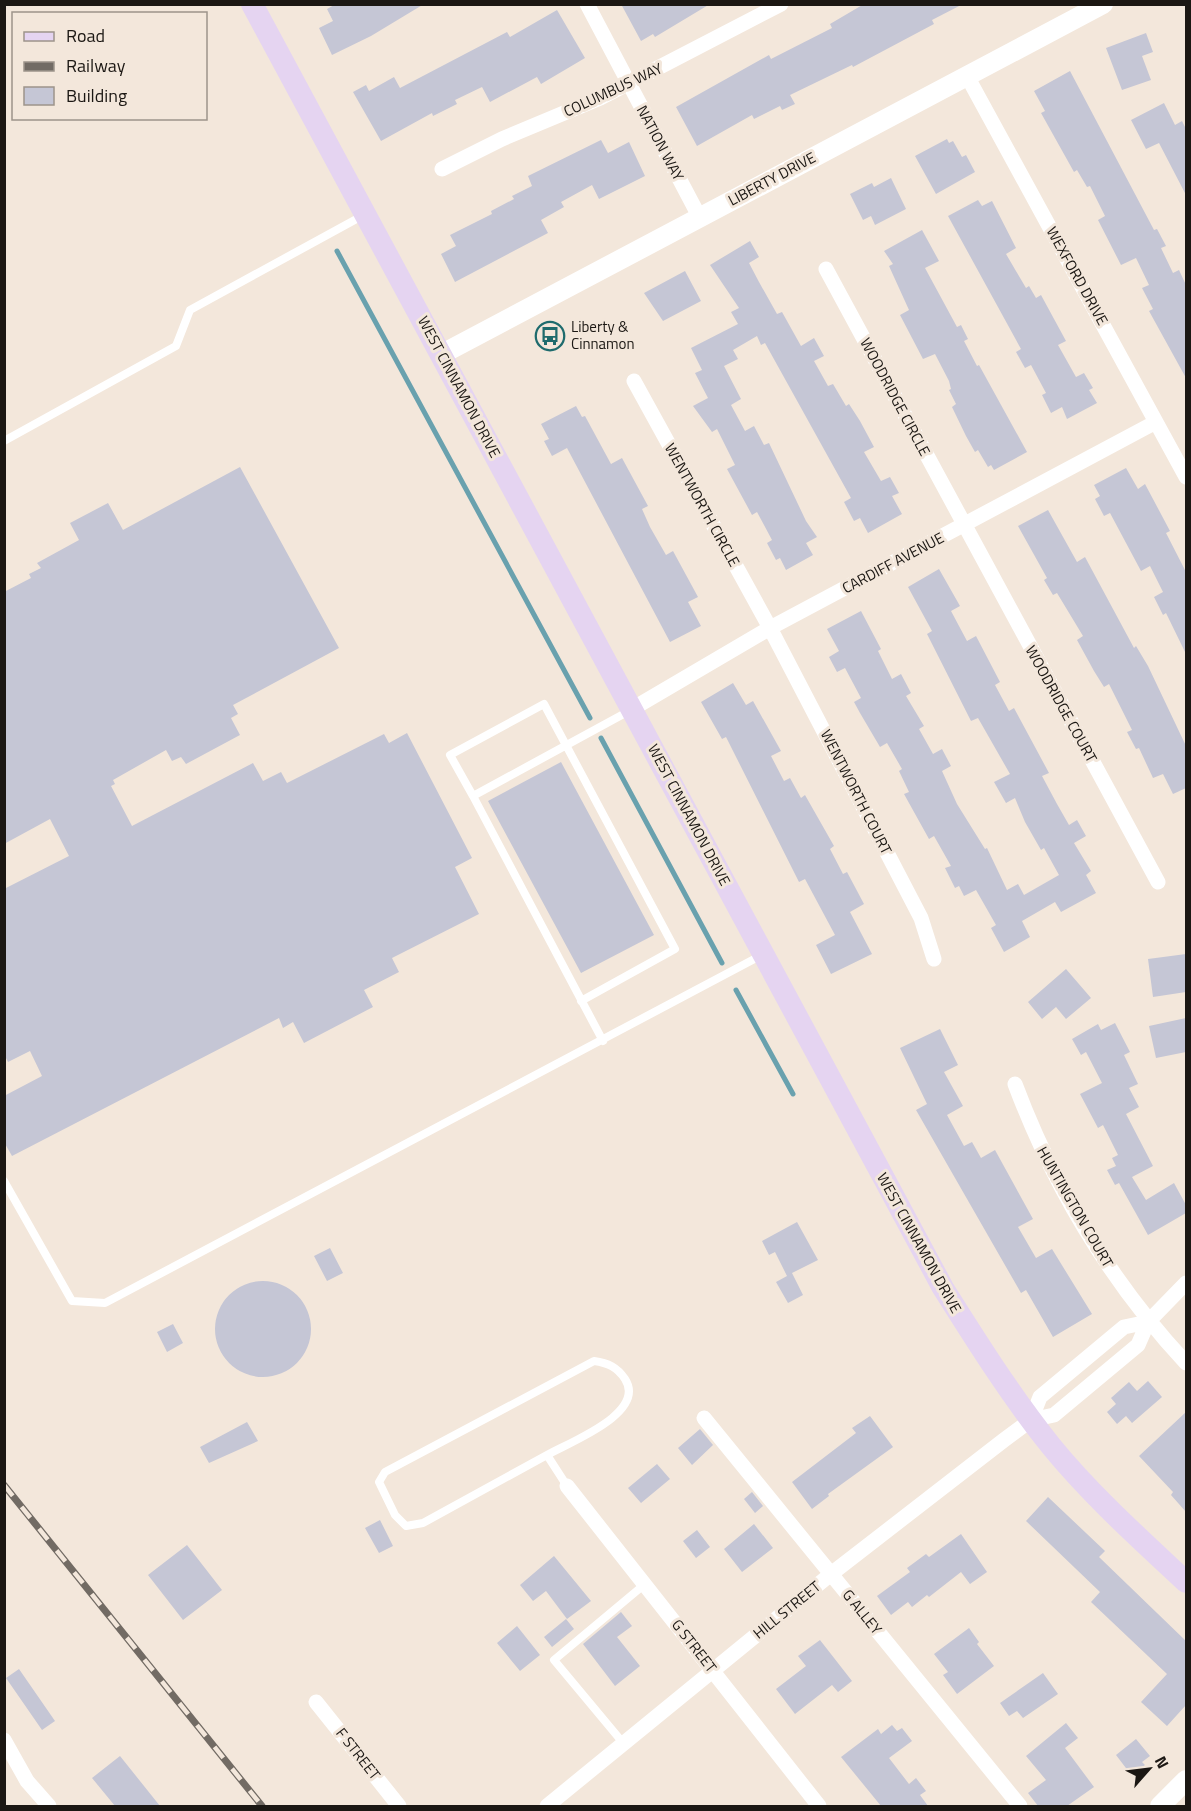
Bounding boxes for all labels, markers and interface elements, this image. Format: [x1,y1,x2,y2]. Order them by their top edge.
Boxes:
legend [12,12,207,120]
text: Road [66,22,105,49]
text: Railway [66,52,126,79]
street label: COLUMBUS WAY [560,57,666,123]
text: Building [66,82,127,109]
street label: NATION WAY [631,101,690,185]
street label: LIBERTY DRIVE [724,146,820,211]
street label: WEXFORD DRIVE [1041,222,1114,329]
street label: WEST CINNAMON DRIVE [412,312,507,462]
place label: Liberty & Cinnamon [571,315,635,355]
bus stop icon: Liberty & Cinnamon [534,320,566,352]
street label: WOODRIDGE CIRCLE [855,334,936,460]
street label: WENTWORTH CIRCLE [659,439,746,571]
street label: CARDIFF AVENUE [838,526,948,599]
street label: WOODRIDGE COURT [1020,641,1103,767]
street label: WENTWORTH COURT [815,725,898,858]
street label: WEST CINNAMON DRIVE [642,740,737,890]
street label: HUNTINGTON COURT [1031,1142,1120,1272]
street label: WEST CINNAMON DRIVE [871,1168,968,1317]
street label: HILL STREET [748,1575,826,1644]
street label: G ALLEY [837,1584,888,1639]
street label: G STREET [666,1614,723,1677]
street label: F STREET [331,1723,386,1785]
north arrow [1119,1739,1179,1799]
text: N [1149,1751,1175,1772]

